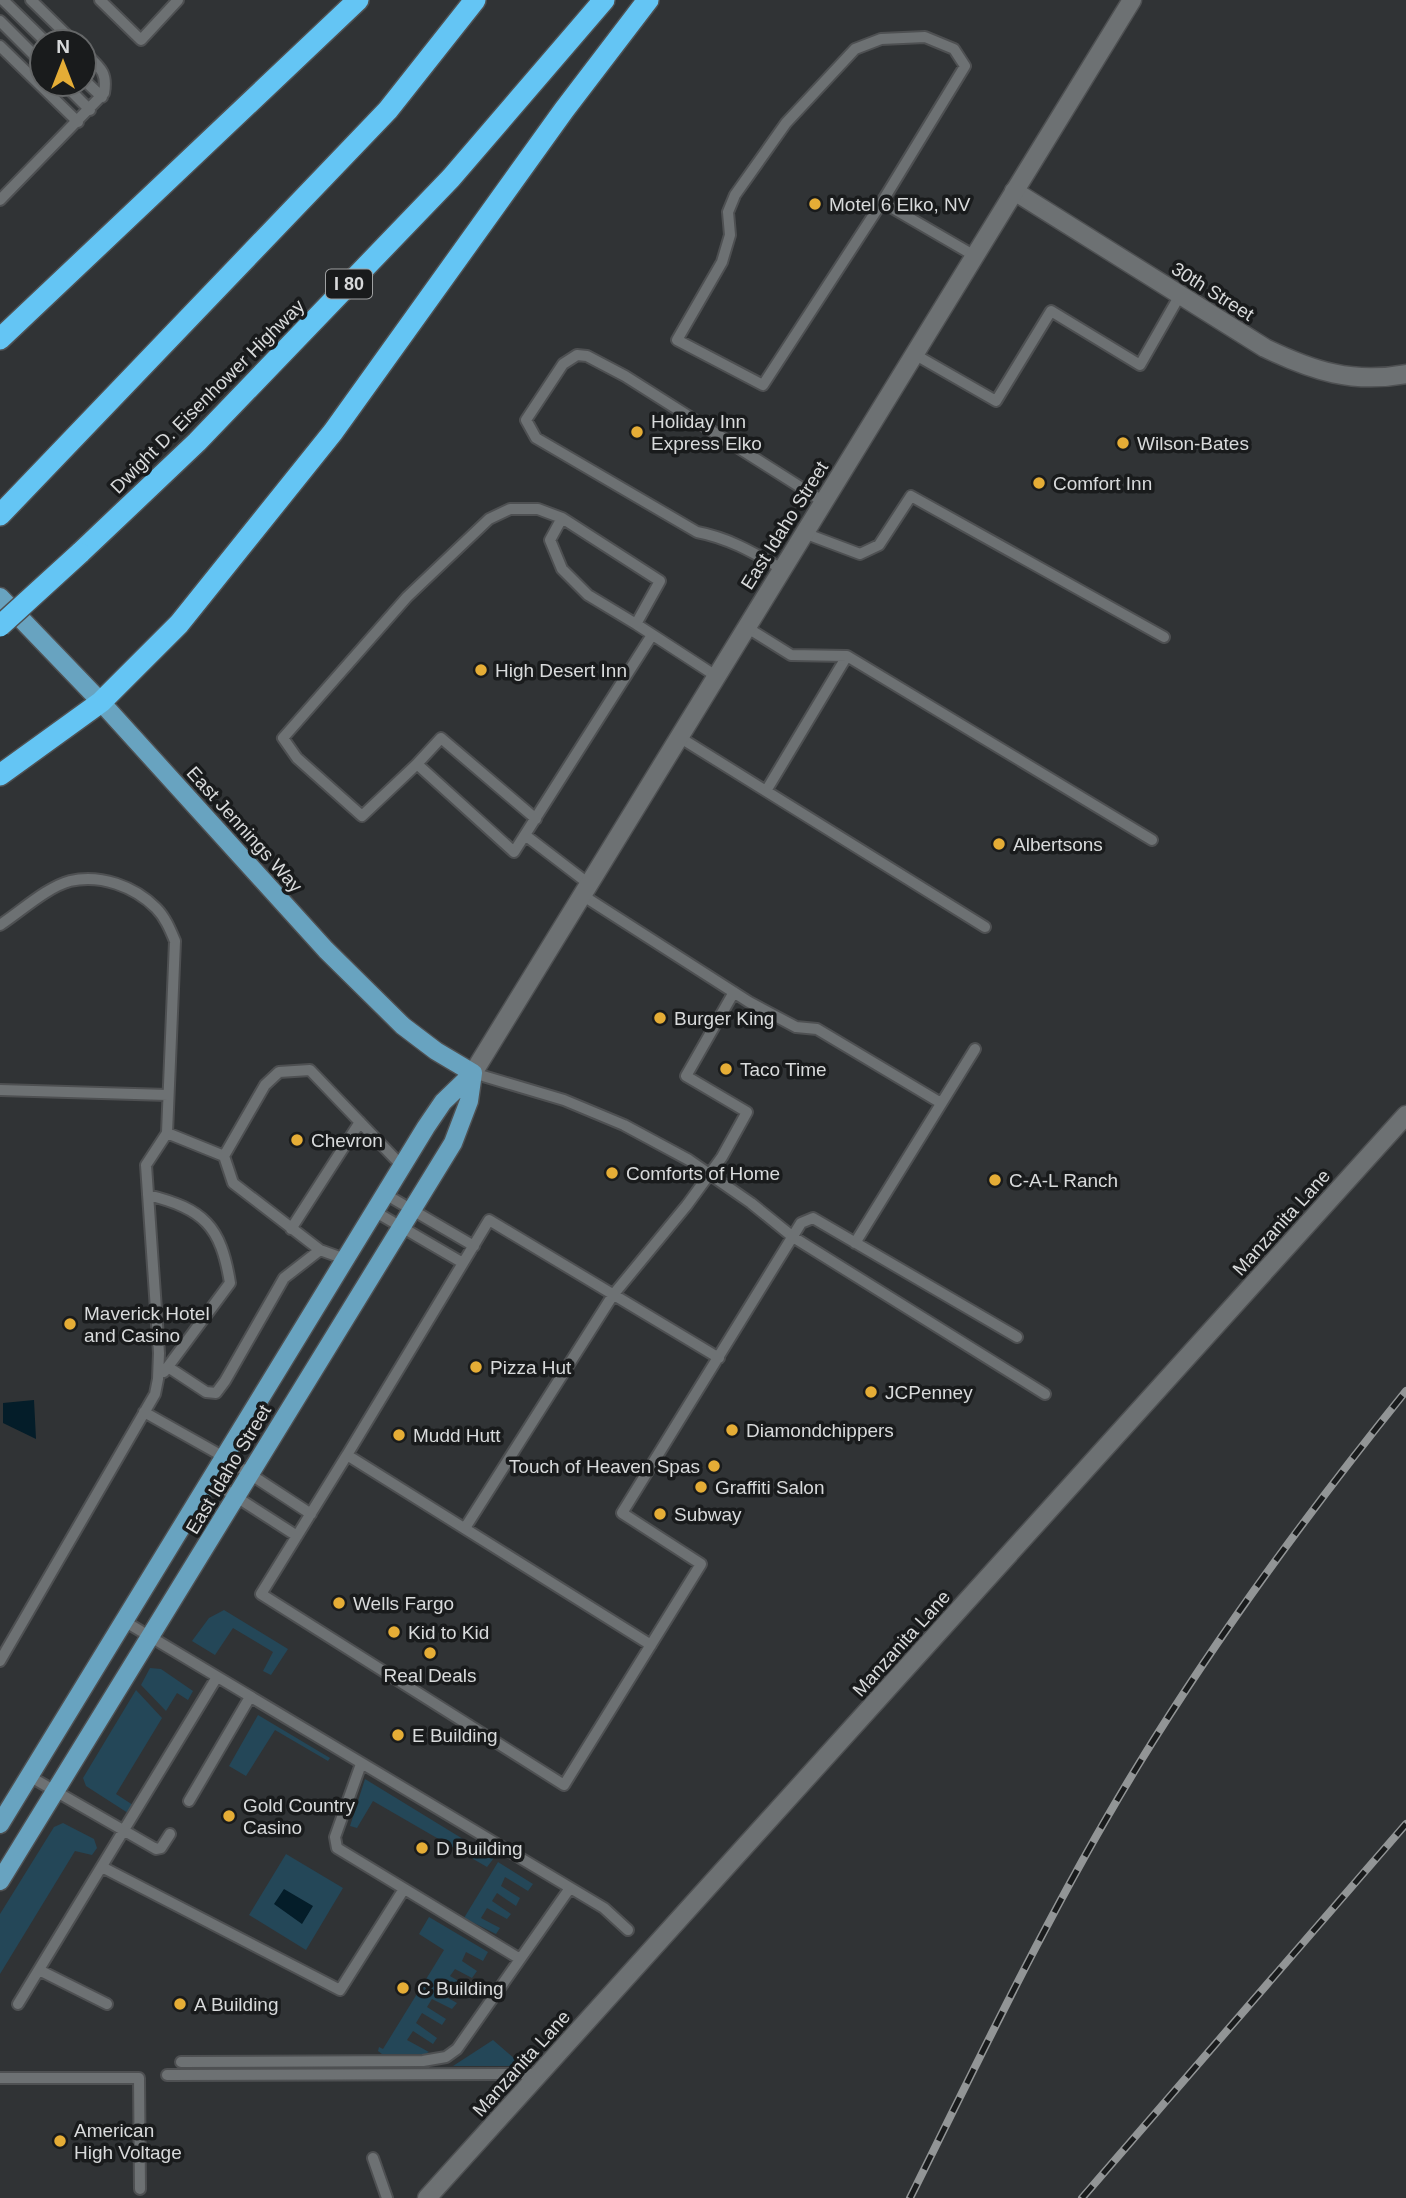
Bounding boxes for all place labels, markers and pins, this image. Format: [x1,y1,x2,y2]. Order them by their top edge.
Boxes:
place label: Motel 6 Elko, NV [829,194,971,215]
marker: Motel 6 Elko, NV [807,196,823,212]
place label: Holiday Inn Express Elko [651,411,762,454]
marker: Holiday Inn Express Elko [629,424,645,440]
place label: Wilson-Bates [1137,433,1249,454]
marker: Wilson-Bates [1115,435,1131,451]
place label: Comfort Inn [1053,473,1152,494]
marker: Comfort Inn [1031,475,1047,491]
place label: High Desert Inn [495,660,627,681]
marker: High Desert Inn [473,662,489,678]
place label: Albertsons [1013,834,1103,855]
marker: Albertsons [991,836,1007,852]
place label: Burger King [674,1008,774,1029]
marker: Burger King [652,1010,668,1026]
place label: Taco Time [740,1059,827,1080]
marker: Taco Time [718,1061,734,1077]
place label: Chevron [311,1130,383,1151]
marker: Chevron [289,1132,305,1148]
place label: Comforts of Home [626,1163,780,1184]
marker: Comforts of Home [604,1165,620,1181]
place label: C-A-L Ranch [1009,1170,1118,1191]
marker: C-A-L Ranch [987,1172,1003,1188]
place label: Maverick Hotel and Casino [84,1303,210,1346]
marker: Maverick Hotel and Casino [62,1316,78,1332]
place label: Pizza Hut [490,1357,572,1378]
marker: Pizza Hut [468,1359,484,1375]
place label: JCPenney [885,1382,973,1403]
marker: JCPenney [863,1384,879,1400]
place label: Diamondchippers [746,1420,894,1441]
marker: Diamondchippers [724,1422,740,1438]
place label: Mudd Hutt [413,1425,501,1446]
marker: Mudd Hutt [391,1427,407,1443]
place label: Touch of Heaven Spas [509,1456,700,1477]
marker: Touch of Heaven Spas [706,1458,722,1474]
place label: Graffiti Salon [715,1477,824,1498]
marker: Graffiti Salon [693,1479,709,1495]
place label: Subway [674,1504,742,1525]
marker: Subway [652,1506,668,1522]
place label: Wells Fargo [353,1593,454,1614]
marker: Wells Fargo [331,1595,347,1611]
place label: Kid to Kid [408,1622,489,1643]
marker: Kid to Kid [386,1624,402,1640]
marker: Real Deals [422,1645,438,1661]
place label: Real Deals [384,1665,476,1686]
place label: E Building [412,1725,498,1746]
marker: E Building [390,1727,406,1743]
place label: Gold Country Casino [243,1795,355,1838]
marker: Gold Country Casino [221,1808,237,1824]
place label: D Building [436,1838,523,1859]
marker: D Building [414,1840,430,1856]
place label: C Building [417,1978,504,1999]
marker: C Building [395,1980,411,1996]
place label: A Building [194,1994,279,2015]
marker: A Building [172,1996,188,2012]
place label: American High Voltage [74,2120,182,2163]
marker: American High Voltage [52,2133,68,2149]

